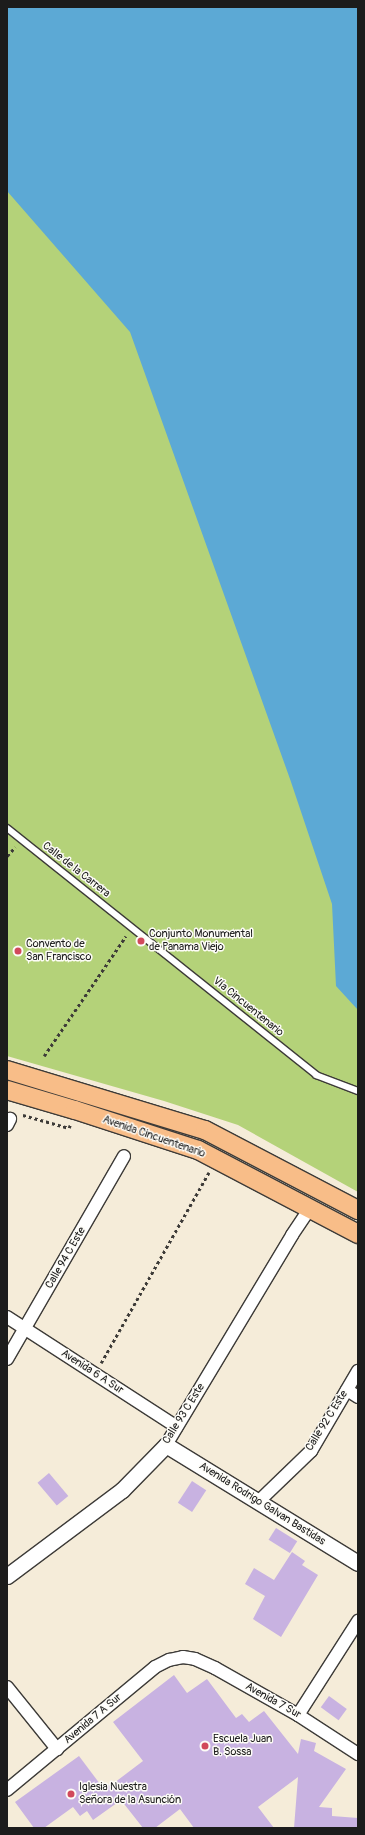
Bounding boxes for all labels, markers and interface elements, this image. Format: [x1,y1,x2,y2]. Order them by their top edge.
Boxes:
street label: Calle de la Carrera [39,839,113,901]
place label: Conjunto Monumental de Panama Viejo [149,928,253,954]
marker: Conjunto Monumental de Panama Viejo [136,936,146,946]
place label: Convento de San Francisco [26,938,91,964]
marker: Convento de San Francisco [13,946,23,956]
street label: Vía Cincuentenario [210,974,286,1040]
street label: Avenida Cincuentenario [101,1113,207,1161]
street label: Calle 94 C Este [43,1225,89,1291]
street label: Avenida 6 A Sur [58,1347,126,1397]
street label: Calle 93 C Este [160,1381,208,1447]
street label: Calle 92 C Este [303,1388,351,1454]
street label: Avenida Rodrigo Galvan Bastidas [196,1460,328,1548]
street label: Avenida 7 Sur [243,1680,303,1722]
street label: Avenida 7 A Sur [61,1691,125,1747]
place label: Escuela Juan B. Sossa [213,1733,272,1759]
marker: Escuela Juan B. Sossa [200,1741,210,1751]
place label: Iglesia Nuestra Señora de la Asunción [79,1781,181,1807]
marker: Iglesia Nuestra Señora de la Asunción [66,1789,76,1799]

